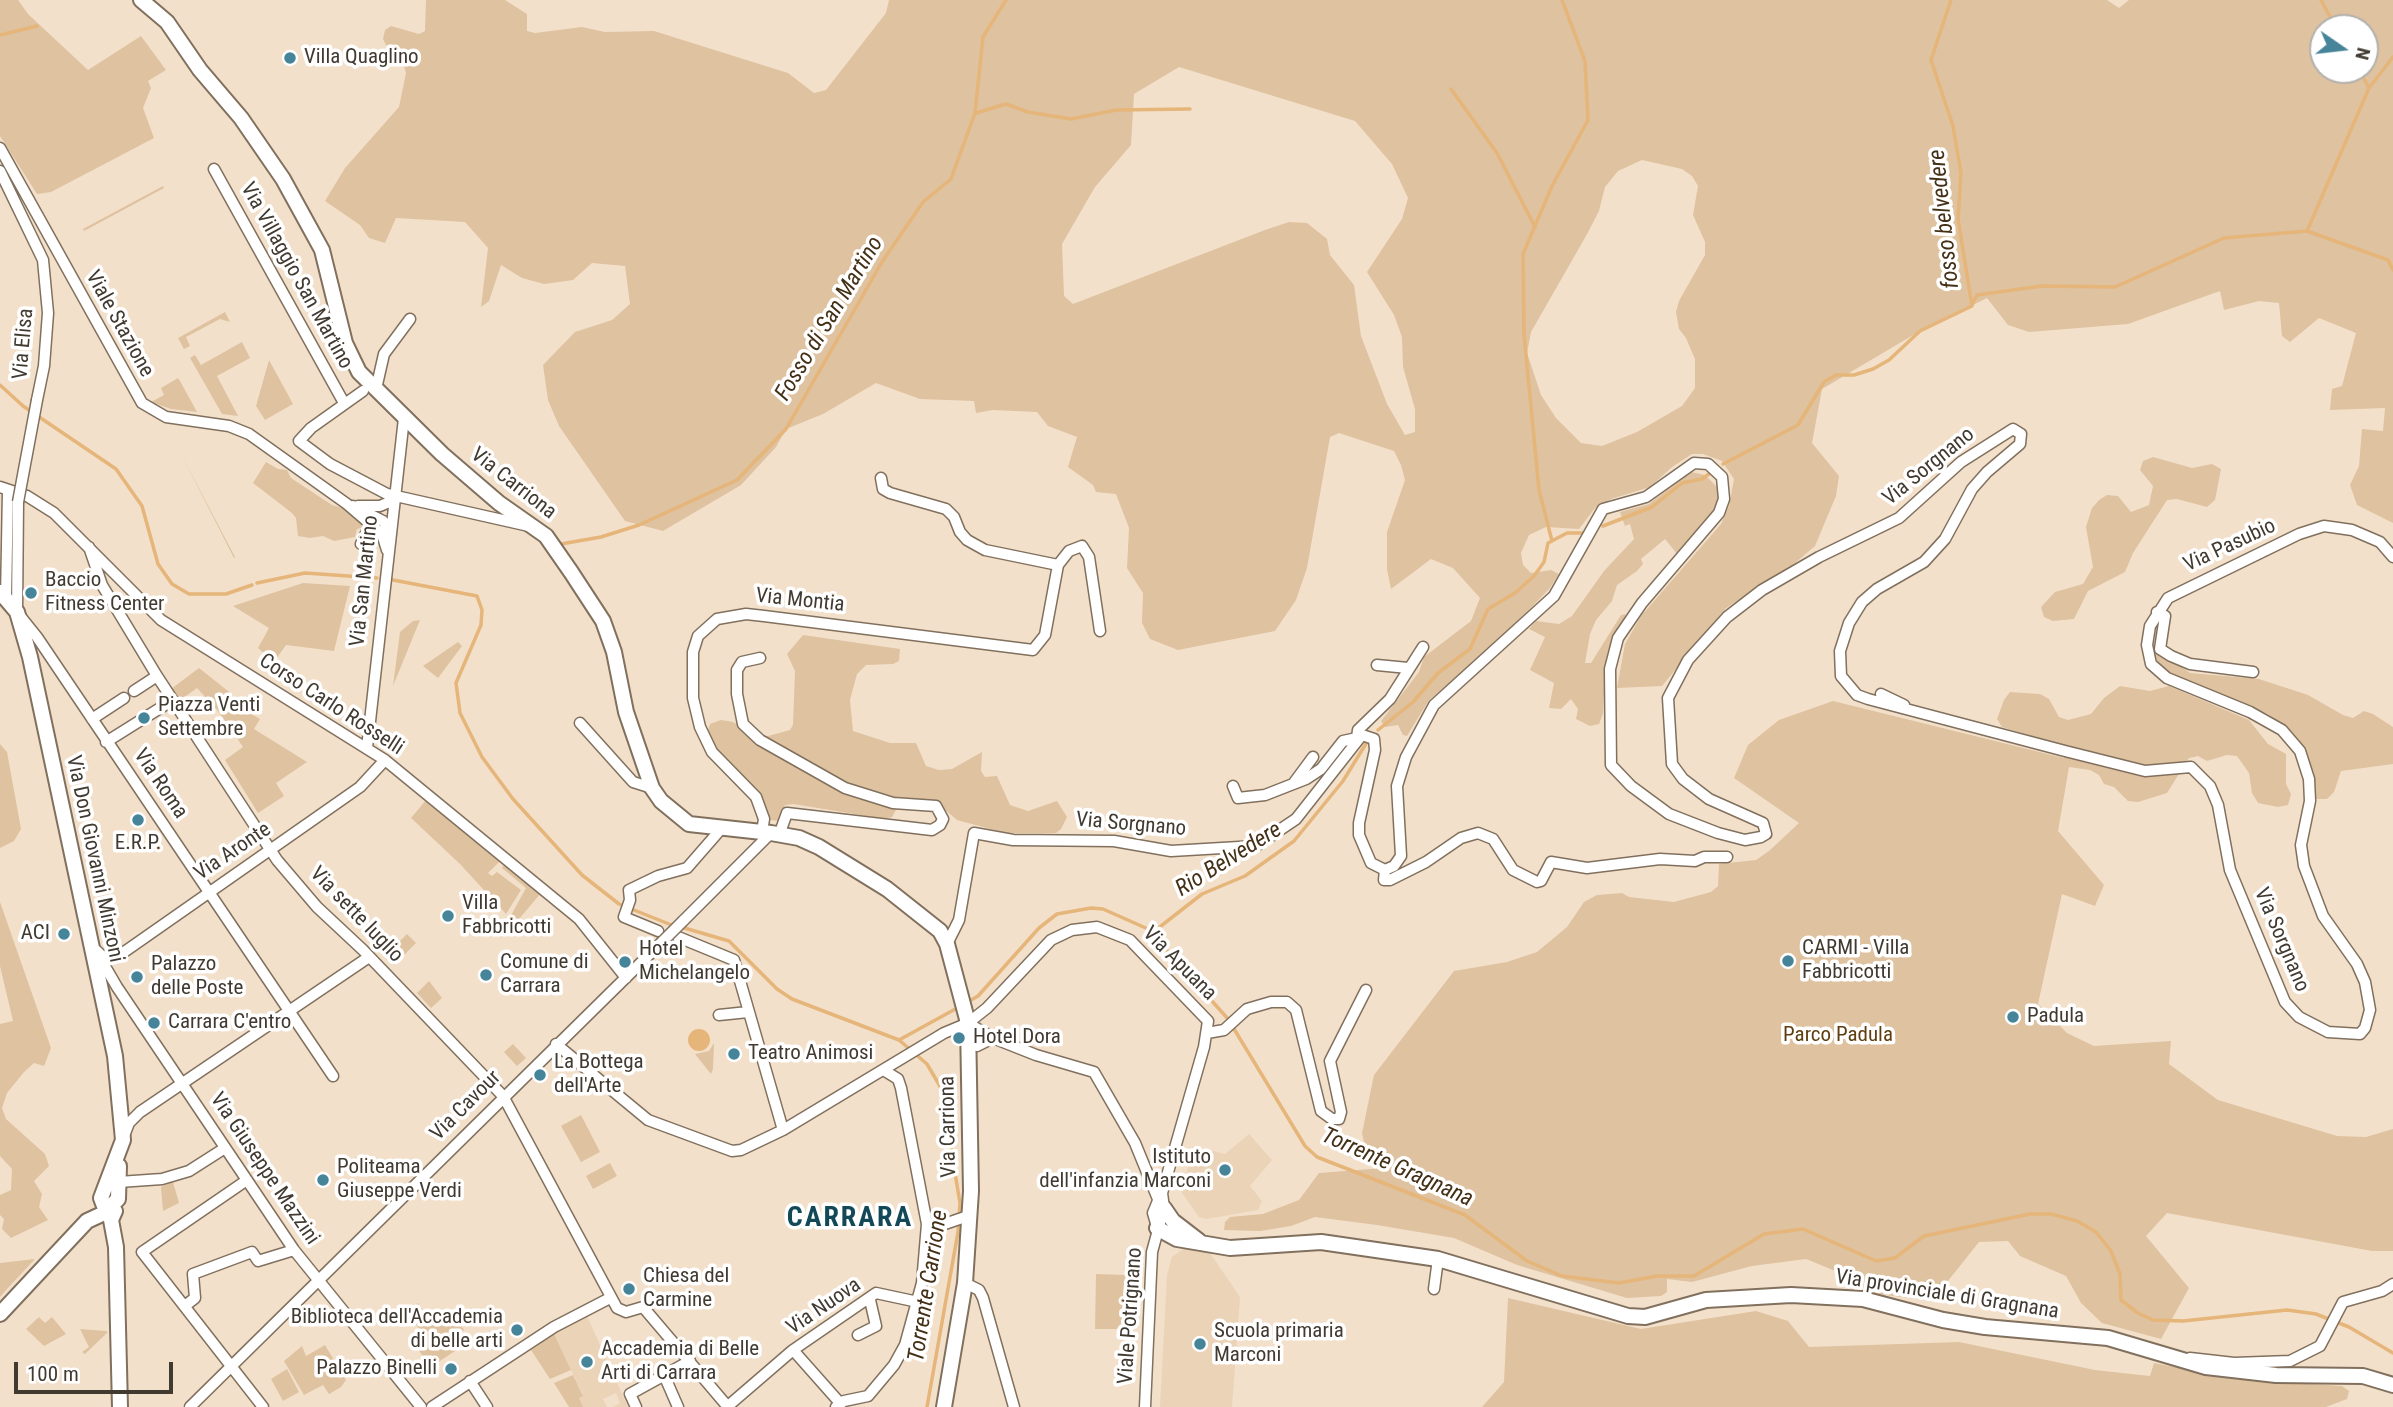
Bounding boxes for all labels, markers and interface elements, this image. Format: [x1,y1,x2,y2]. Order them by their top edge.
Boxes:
north arrow [2309,14,2379,84]
place label: Villa Quaglino [304,45,419,71]
text: N [2350,45,2375,62]
marker: Villa Quaglino [282,50,298,66]
water label: fosso belvedere [1924,148,1966,290]
street label: Via Villaggio San Martino [234,178,358,374]
water label: Fosso di San Martino [770,232,890,406]
street label: Viale Stazione [79,266,159,382]
street label: Via Elisa [8,307,40,381]
street label: Via Sorgnano [1878,422,1980,512]
street label: Via Carriona [465,443,561,525]
street label: Via San Martino [346,514,384,648]
street label: Via Pasubio [2180,514,2280,578]
place label: Baccio Fitness Center [45,568,164,618]
street label: Via Montia [754,584,846,618]
marker: Baccio Fitness Center [23,585,39,601]
street label: Corso Carlo Rosselli [254,649,408,761]
place label: Piazza Venti Settembre [158,693,260,743]
marker: Piazza Venti Settembre [136,710,152,726]
street label: Via Roma [127,744,193,824]
street label: Via Don Giovanni Minzoni [60,753,128,965]
street label: Via Sorgnano [1075,808,1187,842]
marker: E.R.P. [130,812,146,828]
street label: Via Aronte [190,817,276,887]
water label: Rio Belvedere [1171,817,1287,903]
place label: E.R.P. [115,831,161,857]
street label: Via sette luglio [304,862,408,968]
street label: Via Sorgnano [2248,884,2314,996]
place label: Villa Fabbricotti [462,891,551,941]
marker: Villa Fabbricotti [440,908,456,924]
place label: ACI [21,921,50,947]
street label: Via Apuana [1137,922,1221,1006]
marker: ACI [56,926,72,942]
place label: CARMI - Villa Fabbricotti [1802,936,1909,986]
place label: Hotel Michelangelo [639,937,750,987]
place label: Comune di Carrara [500,950,588,1000]
place label: Palazzo delle Poste [151,952,243,1002]
marker: CARMI - Villa Fabbricotti [1780,953,1796,969]
marker: Hotel Michelangelo [617,954,633,970]
marker: Comune di Carrara [478,967,494,983]
marker: Palazzo delle Poste [129,969,145,985]
place label: Padula [2027,1004,2084,1030]
marker: Padula [2005,1009,2021,1025]
place label: Carrara C'entro [168,1010,291,1036]
marker: Carrara C'entro [146,1015,162,1031]
park label: Parco Padula [1783,1023,1893,1049]
place label: Hotel Dora [973,1025,1061,1051]
marker: Hotel Dora [951,1030,967,1046]
place label: Teatro Animosi [748,1041,873,1067]
marker: Teatro Animosi [726,1046,742,1062]
place label: La Bottega dell'Arte [554,1050,644,1100]
street label: Via Cavour [426,1066,506,1146]
marker: La Bottega dell'Arte [532,1067,548,1083]
street label: Via Carriona [936,1076,962,1178]
street label: Via Giuseppe Mazzini [204,1088,324,1250]
water label: Torrente Gragnana [1317,1122,1477,1214]
place label: Istituto dell'infanzia Marconi [1039,1145,1211,1195]
place label: Politeama Giuseppe Verdi [337,1155,462,1205]
marker: Istituto dell'infanzia Marconi [1217,1162,1233,1178]
marker: Politeama Giuseppe Verdi [315,1172,331,1188]
district label: CARRARA [788,1202,912,1236]
water label: Torrente Carrione [903,1208,955,1364]
street label: Viale Potrignano [1114,1247,1148,1385]
place label: Chiesa del Carmine [643,1264,729,1314]
street label: Via provinciale di Gragnana [1834,1265,2060,1325]
street label: Via Nuova [782,1273,866,1341]
marker: Chiesa del Carmine [621,1281,637,1297]
place label: Biblioteca dell'Accademia di belle arti [291,1305,503,1355]
place label: Scuola primaria Marconi [1214,1319,1344,1369]
marker: Biblioteca dell'Accademia di belle arti [509,1322,525,1338]
marker: Scuola primaria Marconi [1192,1336,1208,1352]
place label: Accademia di Belle Arti di Carrara [601,1337,759,1387]
scale bar [18,1348,177,1392]
marker: Accademia di Belle Arti di Carrara [579,1354,595,1370]
place label: Palazzo Binelli [316,1356,437,1382]
marker: Palazzo Binelli [443,1361,459,1377]
text: 100 m [27,1362,79,1386]

